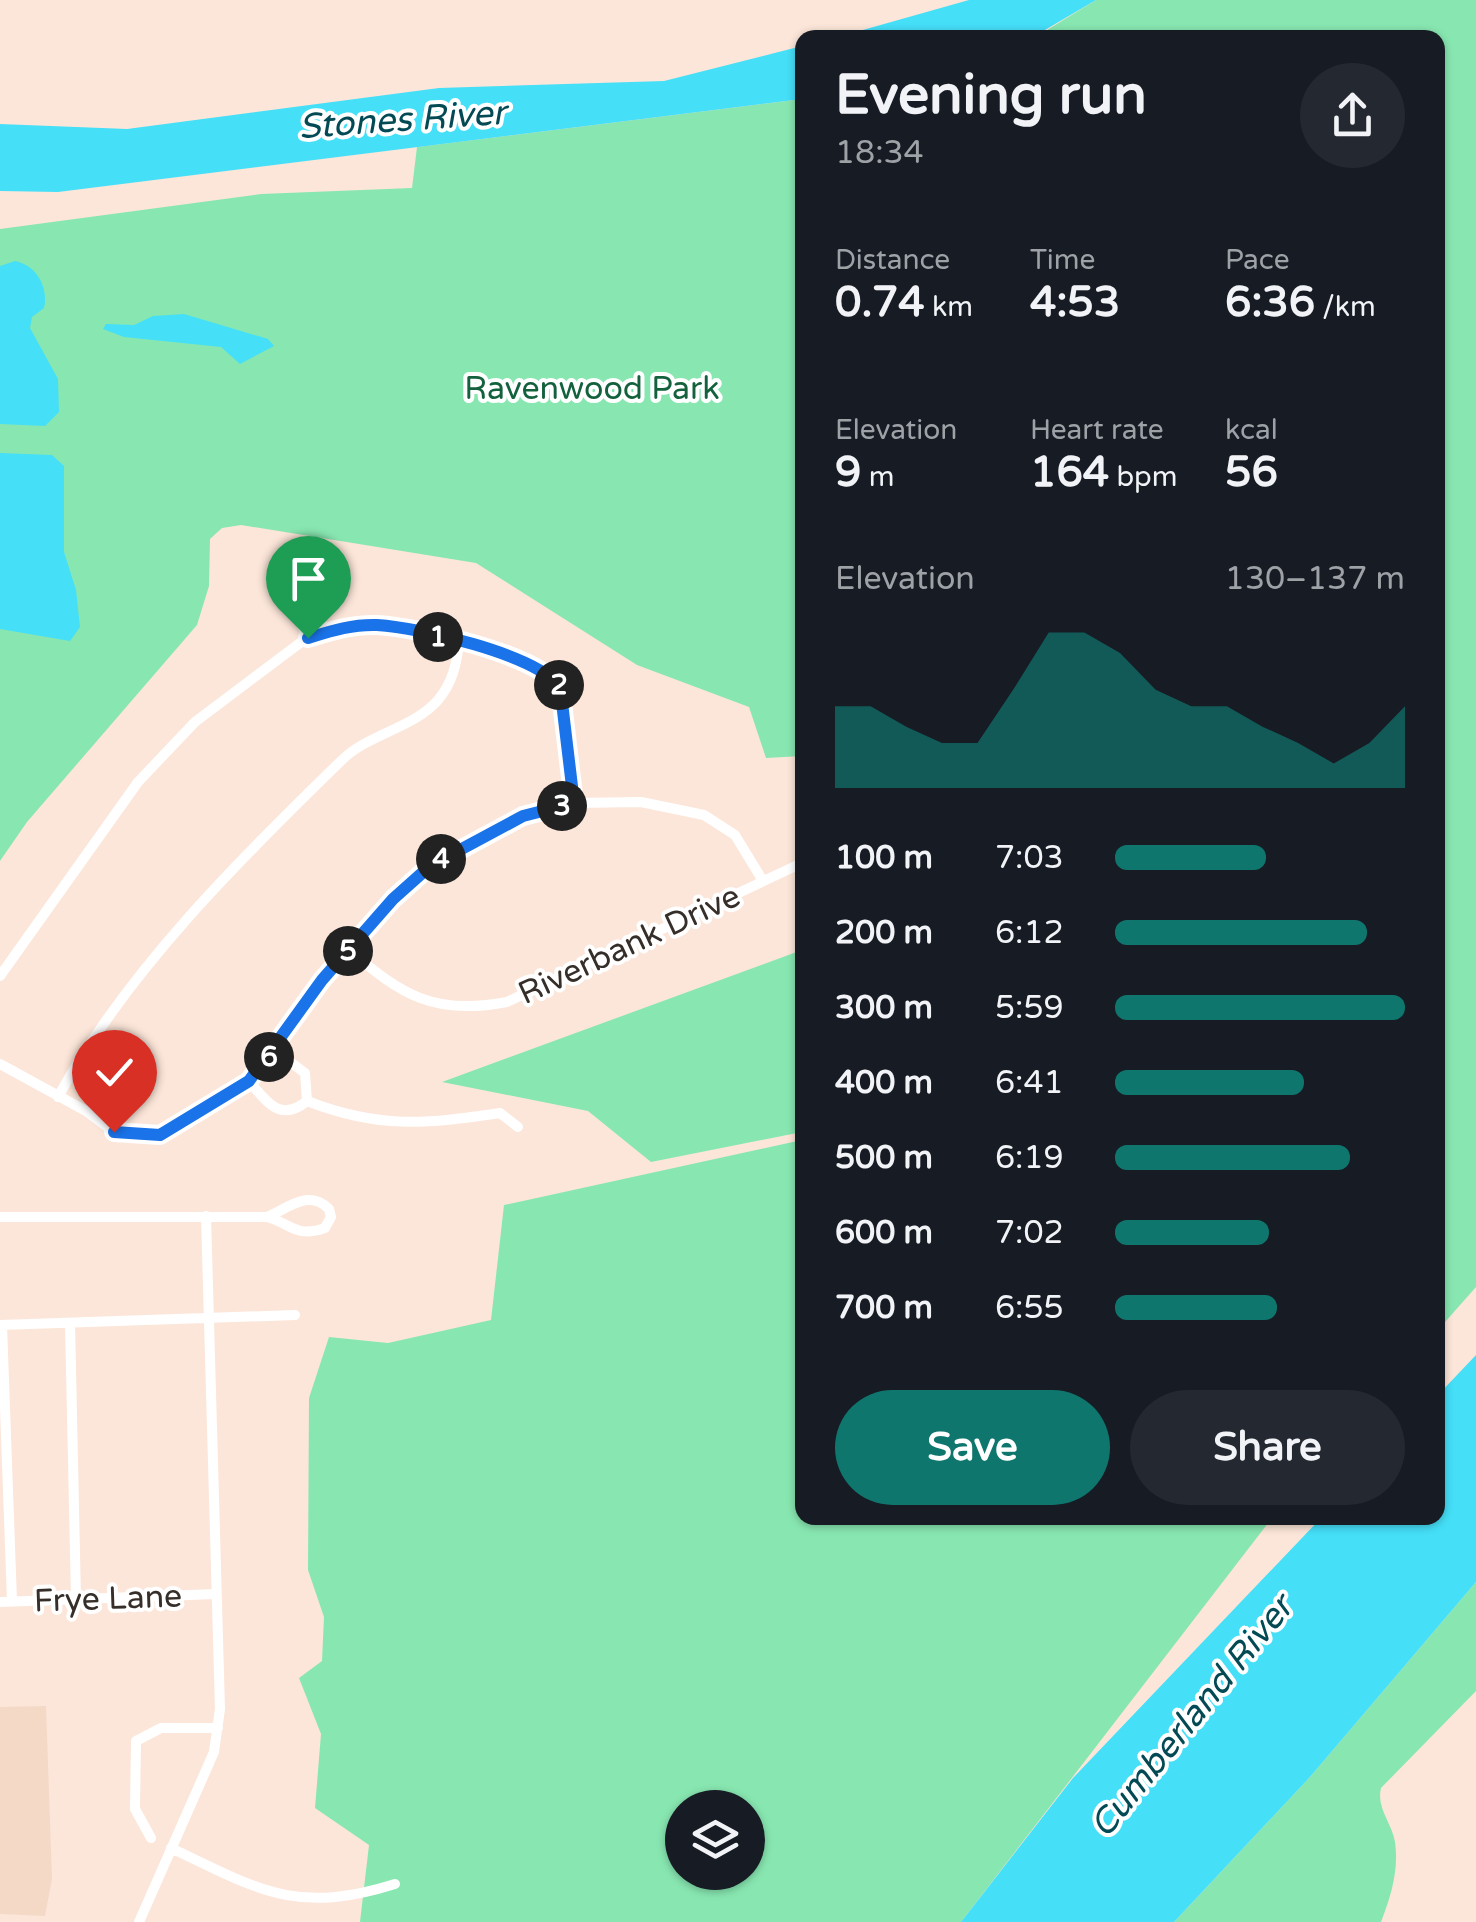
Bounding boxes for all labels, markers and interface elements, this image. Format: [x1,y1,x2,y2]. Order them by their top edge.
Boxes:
text: Evening run [835,63,1147,129]
button: share [1300,63,1405,168]
water label: Stones River [297,91,512,148]
text: 18:34 [835,134,924,172]
text: Distance [835,243,950,277]
text: Time [1030,243,1095,277]
text: Pace [1225,243,1289,277]
text: 0.74 [835,277,925,328]
text: 4:53 [1030,277,1120,328]
text: 6:36 [1225,277,1315,328]
text: km [925,290,973,324]
text: /km [1315,290,1376,324]
park label: Ravenwood Park [464,370,720,408]
text: Elevation [835,413,957,447]
text: Heart rate [1030,413,1164,447]
text: kcal [1225,413,1278,447]
text: 9 [835,447,861,498]
text: 164 [1030,447,1109,498]
text: 56 [1225,447,1278,498]
text: m [861,460,894,494]
text: bpm [1109,460,1177,494]
pin [266,536,351,639]
icon: arrive [281,551,336,606]
text: Elevation [835,560,975,598]
text: 130–137 m [1225,560,1405,598]
pin: 1 [413,612,463,662]
text: 1 [429,620,447,654]
pin: 2 [534,660,584,710]
text: 2 [550,668,568,702]
pin: 3 [537,781,587,831]
text: 3 [553,789,571,823]
pin: 4 [416,834,466,884]
text: 100 m [835,839,933,877]
text: 7:03 [995,839,1064,877]
text: 4 [432,842,450,876]
street label: Riverbank Drive [513,877,746,1013]
text: 200 m [835,914,933,952]
text: 6:12 [995,914,1064,952]
pin: 5 [323,926,373,976]
text: 5 [339,934,357,968]
text: 300 m [835,989,933,1027]
text: 5:59 [995,989,1064,1027]
pin [72,1030,157,1133]
pin: 6 [244,1032,294,1082]
text: 6 [260,1040,278,1074]
icon: check [87,1045,142,1100]
text: 400 m [835,1064,933,1102]
text: 6:41 [995,1064,1064,1102]
text: 500 m [835,1139,933,1177]
text: 6:19 [995,1139,1064,1177]
text: 600 m [835,1214,933,1252]
text: 7:02 [995,1214,1064,1252]
text: 700 m [835,1289,933,1327]
text: 6:55 [995,1289,1064,1327]
button: Save [835,1390,1110,1505]
button: Share [1130,1390,1405,1505]
street label: Frye Lane [33,1577,183,1621]
water label: Cumberland River [1081,1584,1305,1846]
map controls [665,1790,765,1890]
button: layers [665,1790,765,1890]

